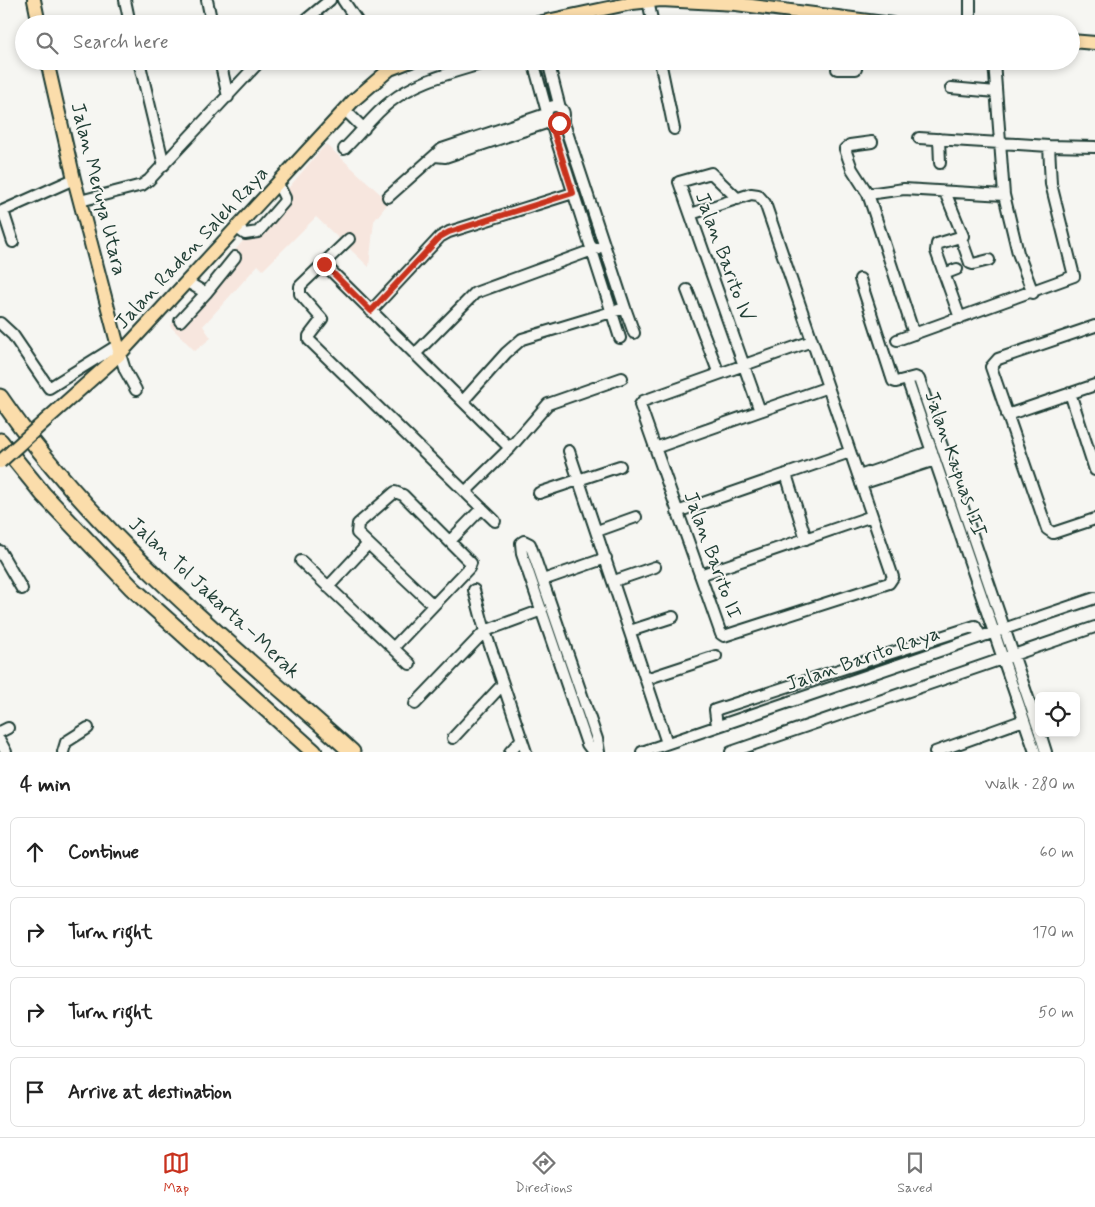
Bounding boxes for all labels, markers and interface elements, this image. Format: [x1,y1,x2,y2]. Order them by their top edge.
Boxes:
search box [15,15,1080,70]
icon: search [33,29,61,57]
text: Search here [73,30,169,55]
street label: Jalan Meruya Utara [63,100,133,278]
route start [548,112,571,135]
street label: Jalan Raden Saleh Raya [109,161,275,335]
street label: Jalan Barito IV [688,189,760,326]
route end [313,253,336,276]
street label: Jalan Kapuas III [917,387,993,541]
street label: Jalan Barito II [676,488,748,622]
street label: Jalan Tol Jakarta–Merak [122,511,306,685]
street label: Jalan Barito Raya [782,620,944,698]
map controls [1035,692,1080,737]
button: locate [1035,692,1080,737]
text: 4 min [20,771,71,799]
text: Walk · 280 m [985,774,1075,795]
icon: ahead [21,838,49,866]
text: Continue [68,840,139,865]
text: 60 m [1040,842,1074,863]
icon: right [21,918,49,946]
text: Turn right [68,920,152,945]
text: 170 m [1032,922,1074,943]
icon: right [21,998,49,1026]
text: Turn right [68,1000,152,1025]
text: 50 m [1038,1002,1074,1023]
icon: arrive [21,1078,49,1106]
text: Arrive at destination [68,1080,232,1105]
tab: Map [162,1149,190,1197]
tab: Directions [515,1149,573,1197]
tab: Saved [897,1149,933,1197]

